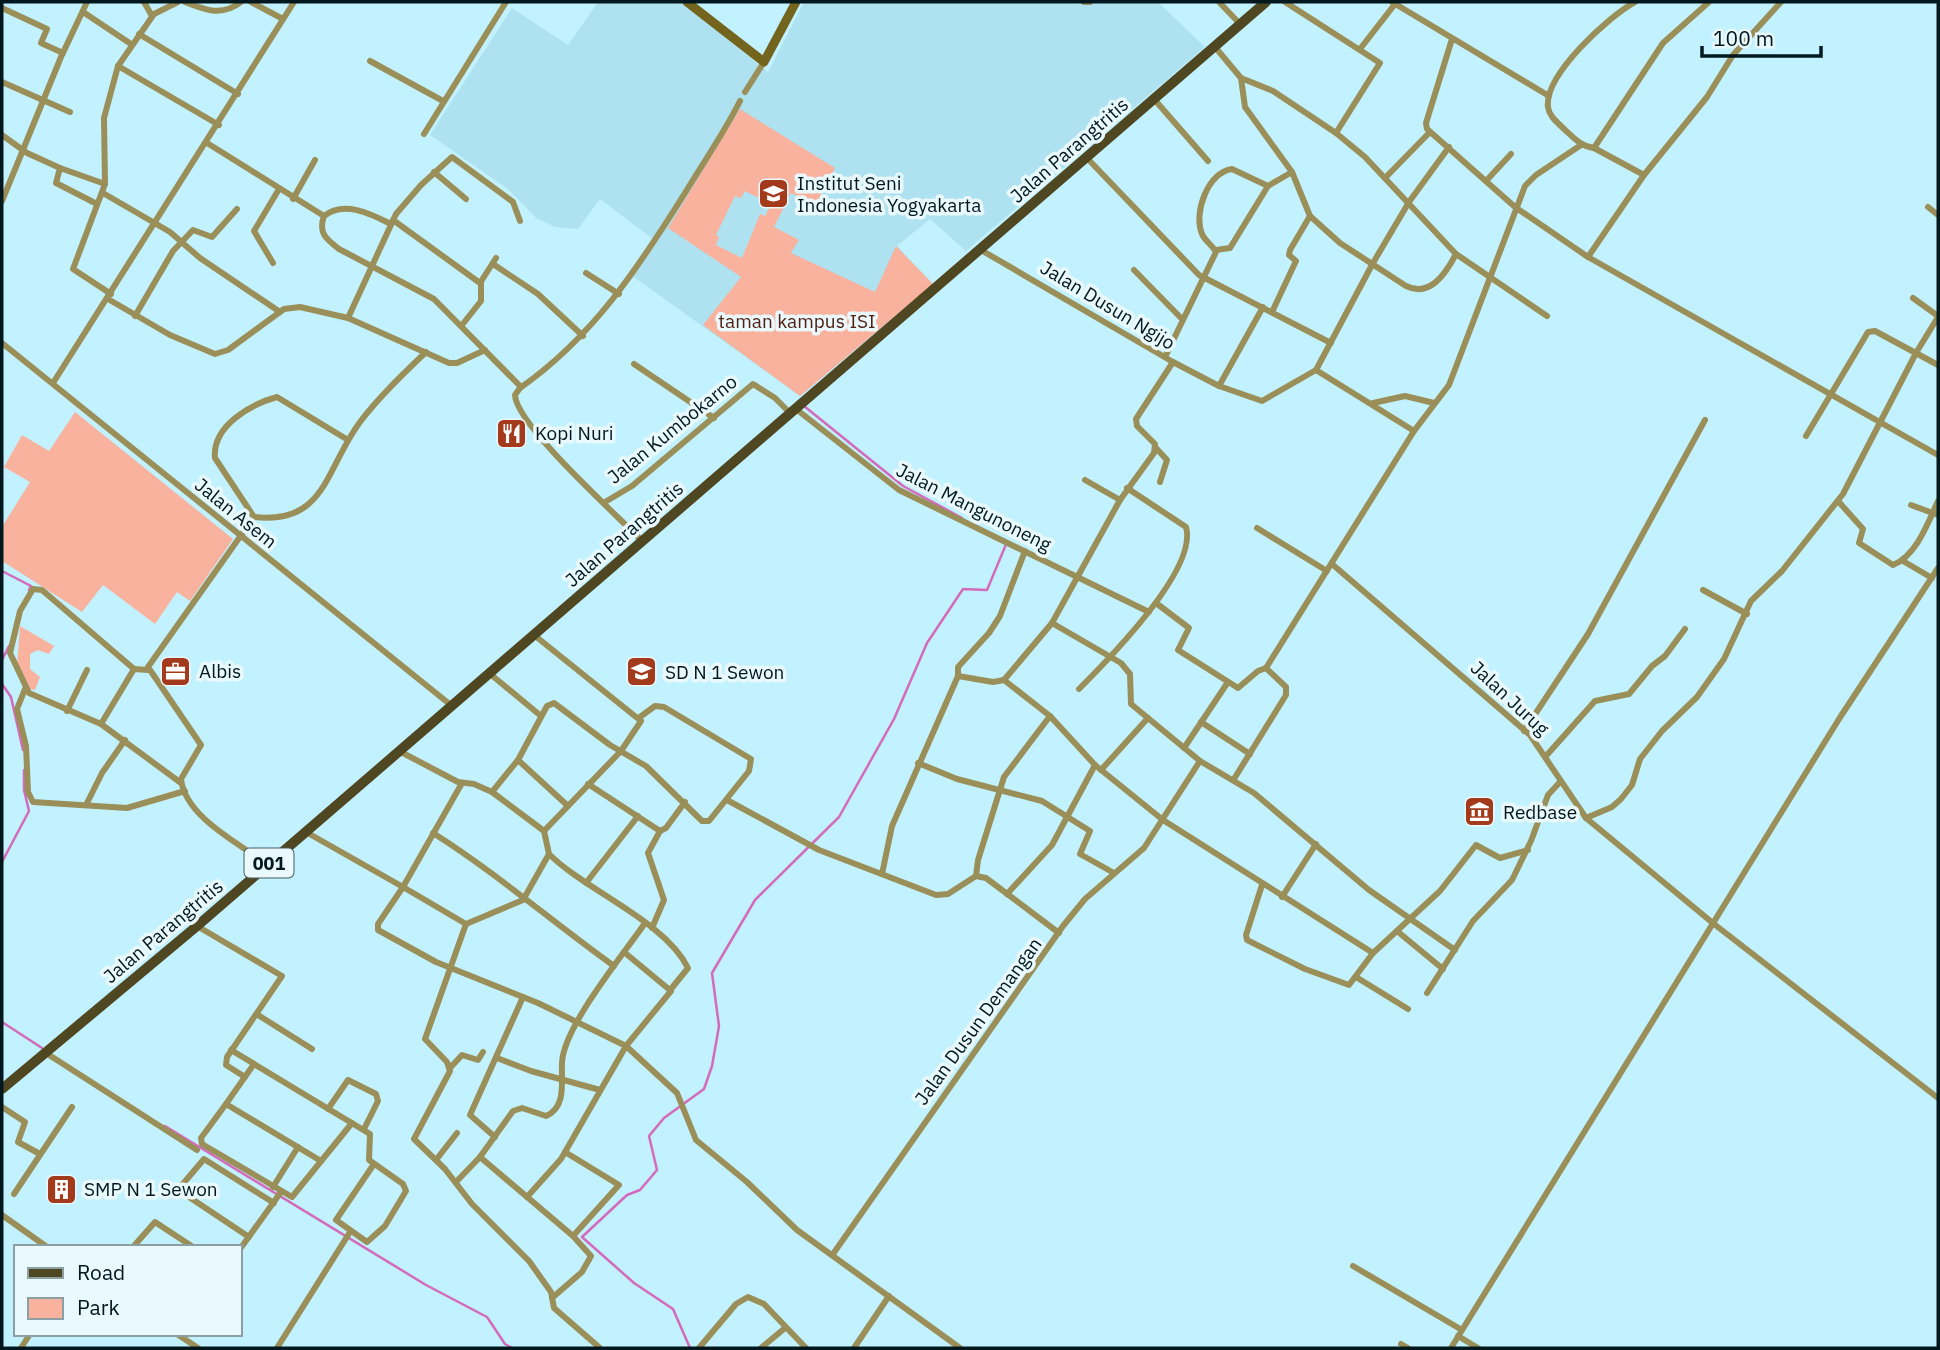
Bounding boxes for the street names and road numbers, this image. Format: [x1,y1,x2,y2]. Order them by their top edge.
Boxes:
street label: Jalan Parangtritis [1005,92,1133,208]
street label: Jalan Dusun Ngijo [1036,255,1180,355]
street label: Jalan Kumbokarno [602,369,742,489]
street label: Jalan Mangunoneng [892,457,1056,557]
street label: Jalan Asem [190,473,282,553]
street label: Jalan Parangtritis [560,476,688,592]
street label: Jalan Jurug [1466,656,1554,740]
road number: 001 [244,848,294,878]
street label: Jalan Parangtritis [98,874,228,988]
street label: Jalan Dusun Demangan [909,933,1047,1109]

